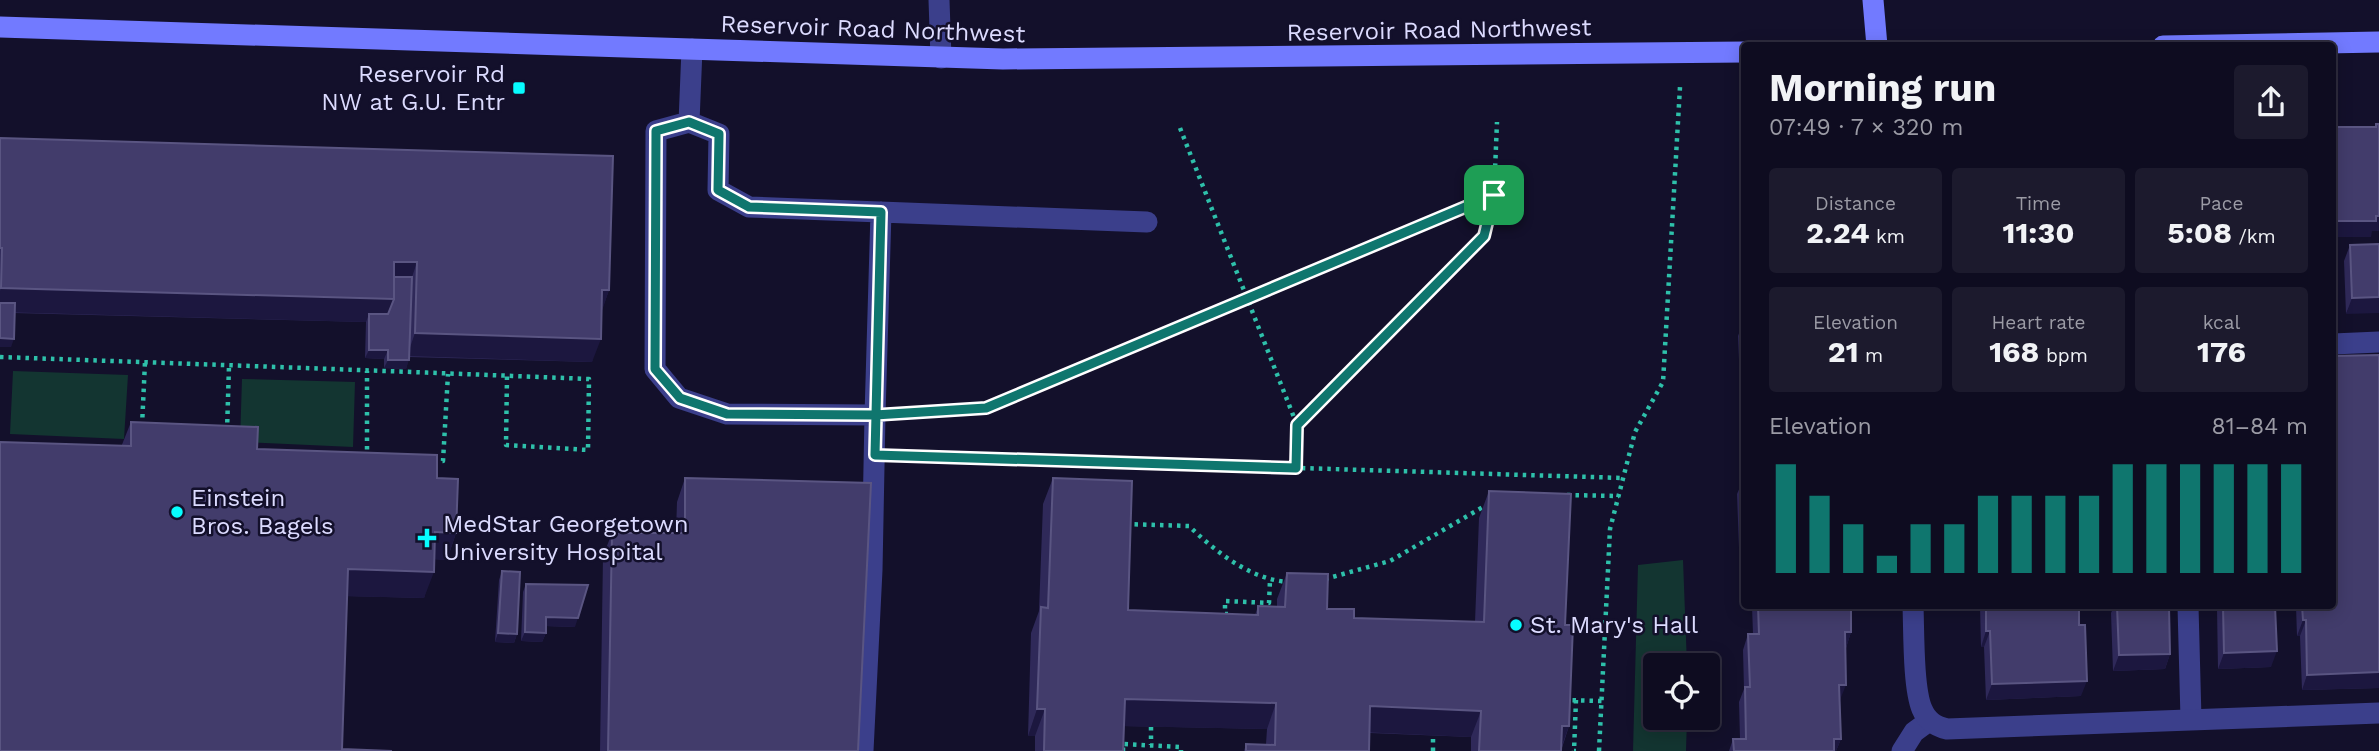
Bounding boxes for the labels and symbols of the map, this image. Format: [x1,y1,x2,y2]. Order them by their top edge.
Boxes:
street label: Reservoir Road Northwest [720,10,1026,48]
street label: Reservoir Road Northwest [1286,13,1592,47]
place label: Reservoir Rd NW at G.U. Entr [321,60,505,116]
marker: Reservoir Rd NW at G.U. Entr [511,80,527,96]
pin [1464,165,1524,225]
place label: Einstein Bros. Bagels [191,484,334,540]
marker: Einstein Bros. Bagels [169,504,185,520]
place label: MedStar Georgetown University Hospital [443,510,689,566]
marker: MedStar Georgetown University Hospital [417,528,437,548]
place label: St. Mary's Hall [1530,611,1699,639]
marker: St. Mary's Hall [1508,617,1524,633]

